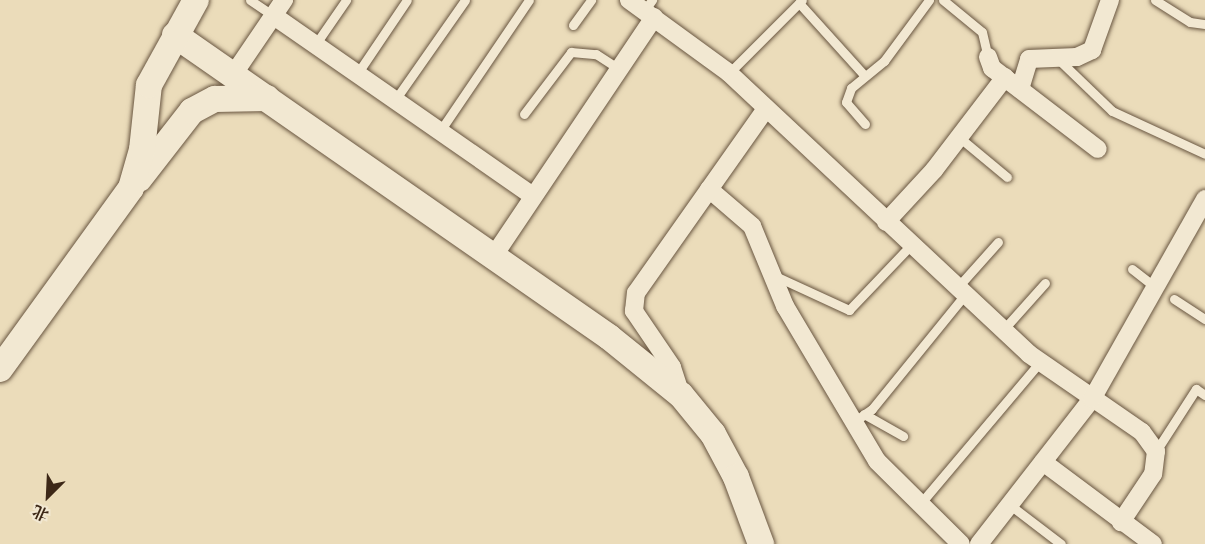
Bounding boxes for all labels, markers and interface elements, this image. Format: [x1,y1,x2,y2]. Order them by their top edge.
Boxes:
north arrow [18,466,78,526]
text: 北 [29,501,52,525]

